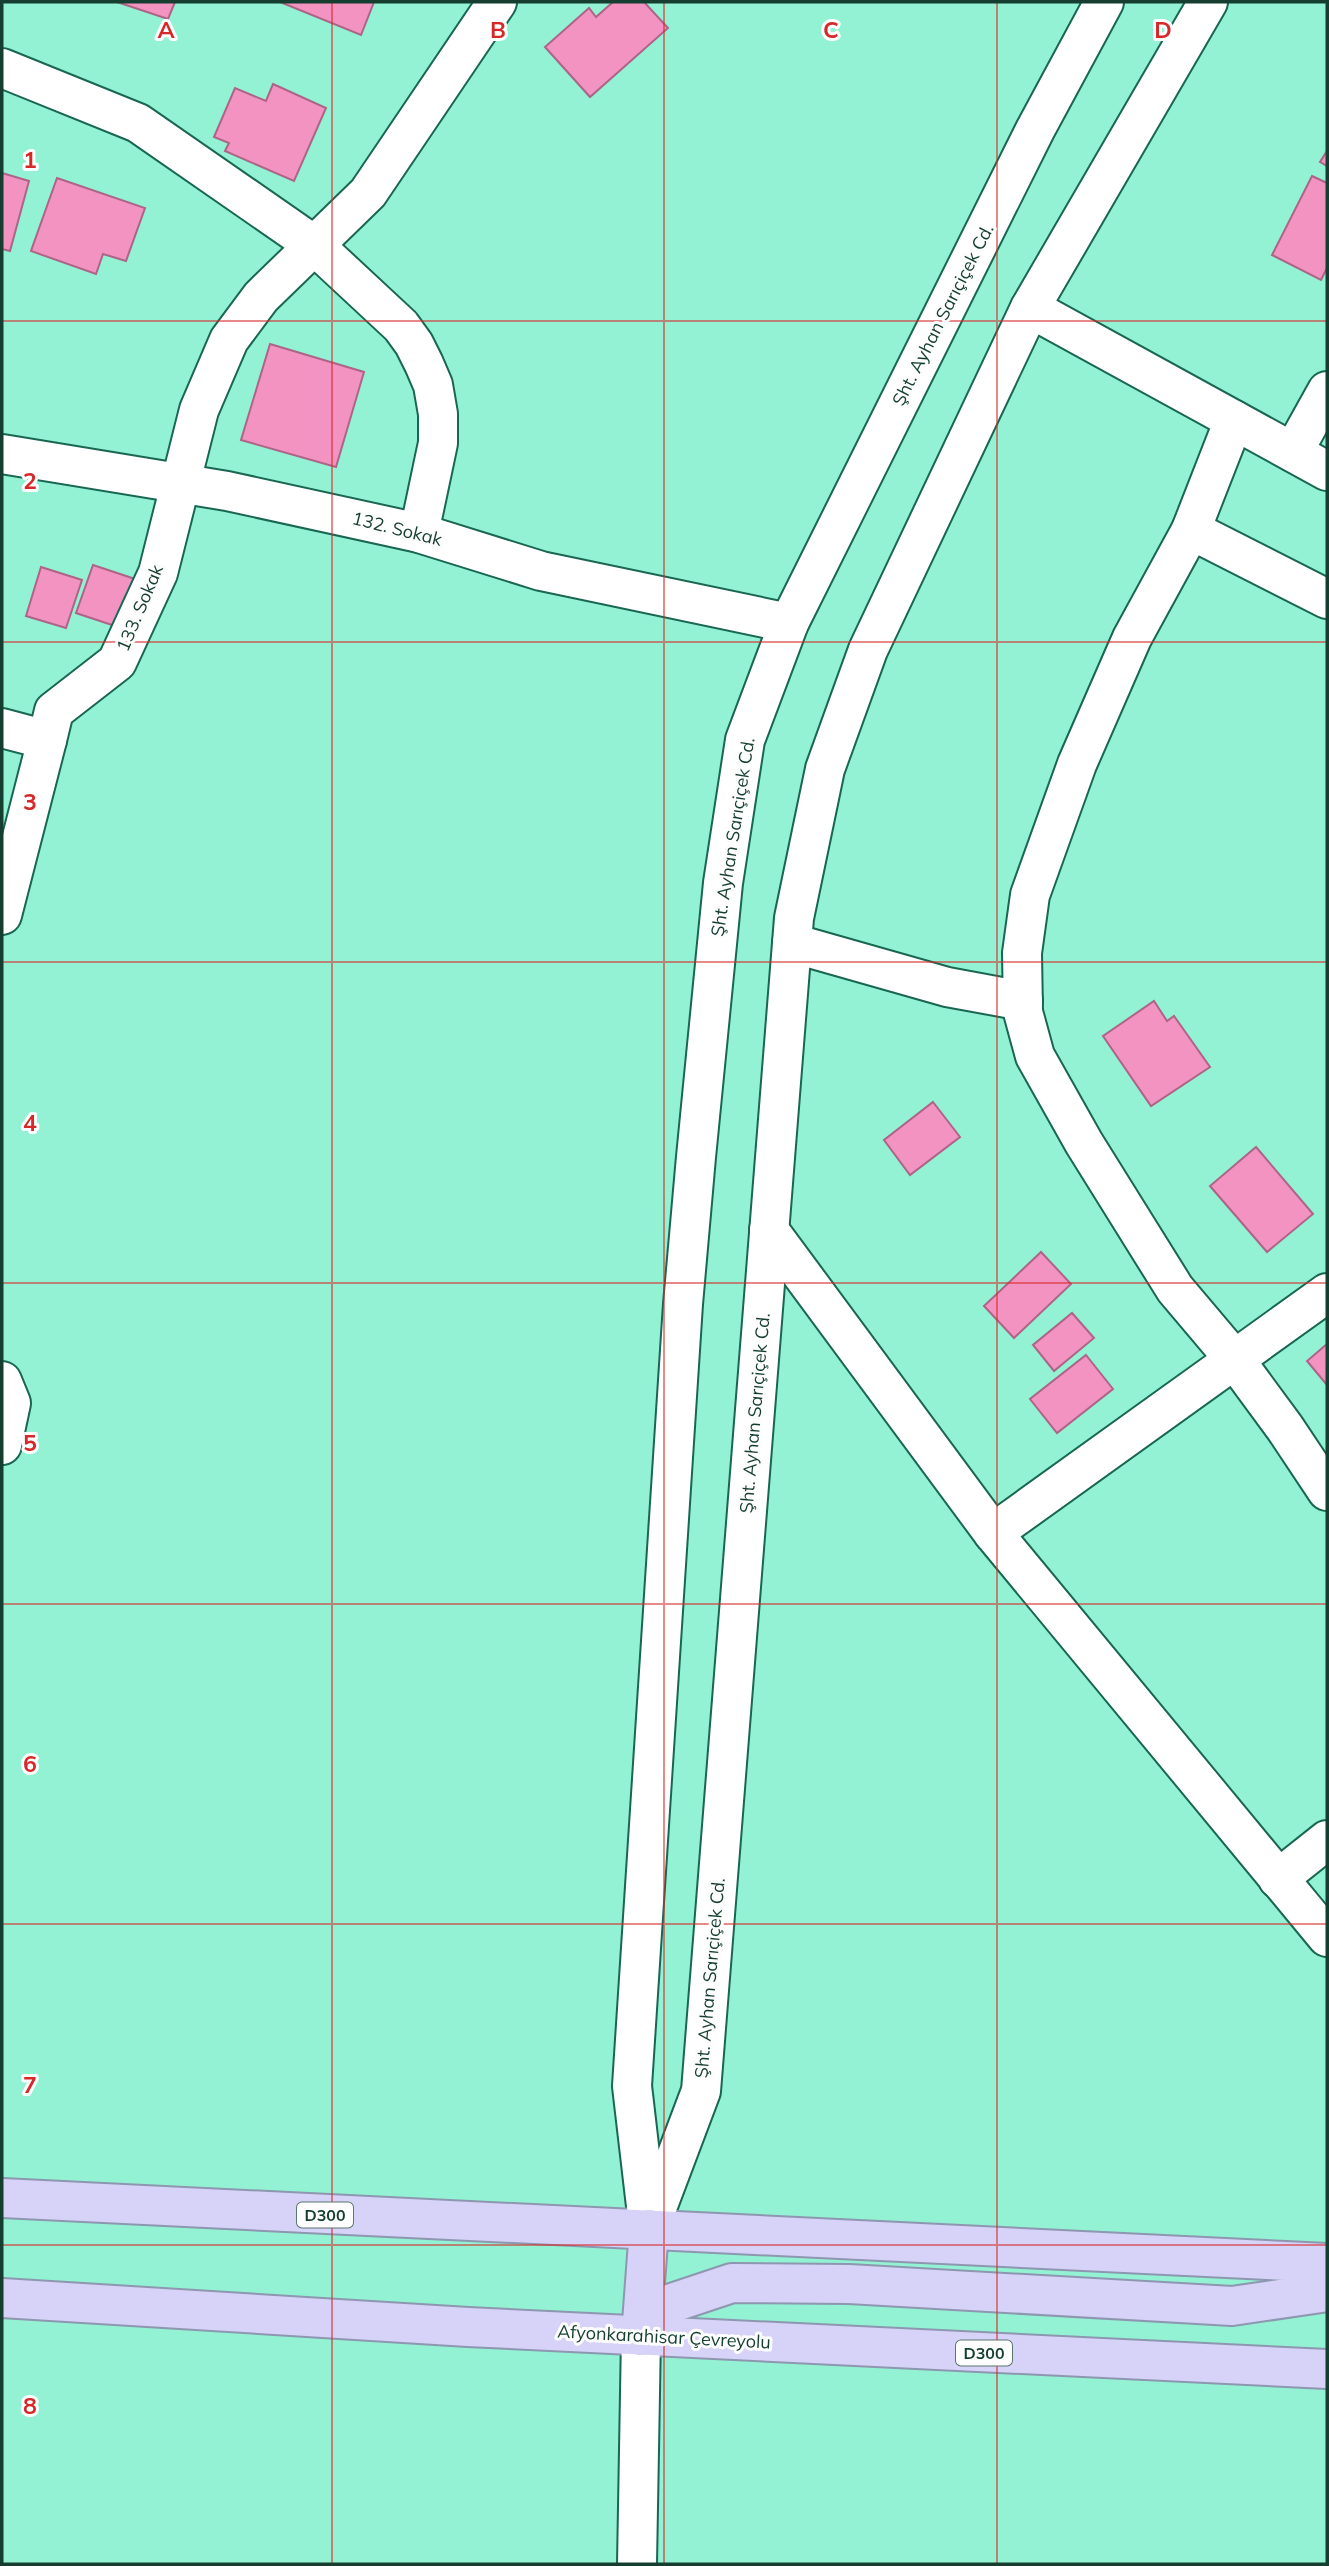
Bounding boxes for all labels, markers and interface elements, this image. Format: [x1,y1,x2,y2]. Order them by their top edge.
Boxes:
text: A [157,15,175,44]
text: B [490,15,506,44]
text: C [823,15,839,44]
text: D [1154,15,1172,44]
text: 1 [23,145,37,174]
street label: Şht. Ayhan Sarıçiçek Cd. [887,220,998,410]
text: 2 [23,466,37,495]
street label: 132. Sokak [350,506,445,551]
street label: 133. Sokak [111,560,168,655]
street label: Şht. Ayhan Sarıçiçek Cd. [705,736,760,938]
text: 3 [23,787,37,816]
text: 4 [23,1108,37,1137]
street label: Şht. Ayhan Sarıçiçek Cd. [734,1312,775,1514]
text: 5 [23,1428,37,1457]
text: 6 [23,1749,37,1778]
street label: Şht. Ayhan Sarıçiçek Cd. [689,1877,730,2079]
text: 7 [23,2070,37,2099]
road number: D300 [297,2202,353,2228]
street label: Afyonkarahisar Çevreyolu [557,2319,771,2354]
road number: D300 [956,2340,1012,2366]
text: 8 [23,2391,37,2420]

